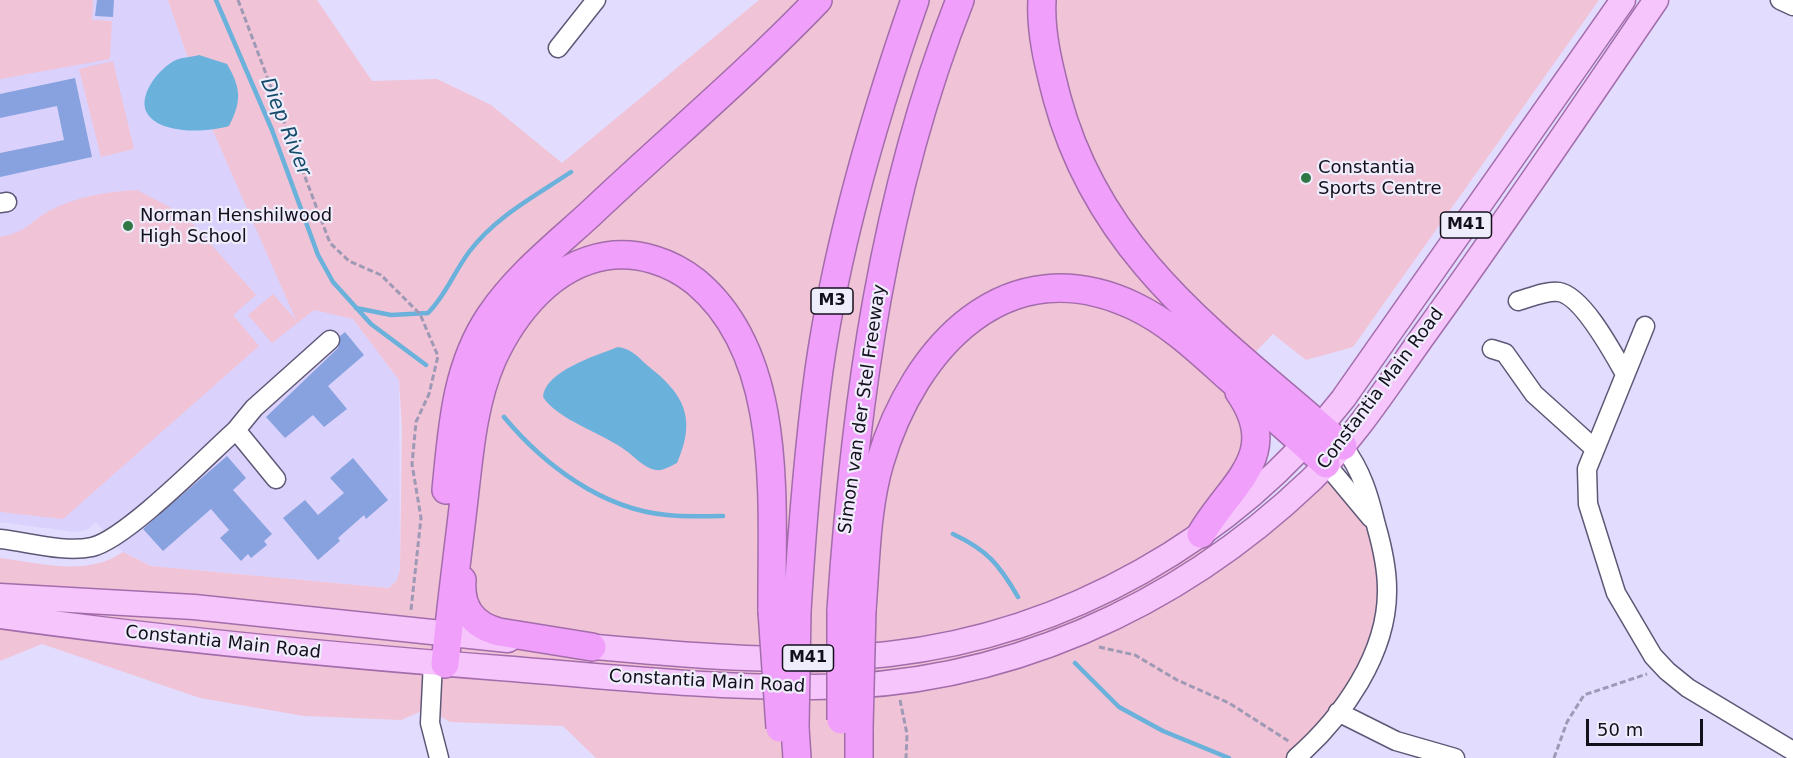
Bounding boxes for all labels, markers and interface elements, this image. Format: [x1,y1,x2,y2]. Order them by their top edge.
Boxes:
water label: Diep River [254,74,316,180]
place label: Constantia Sports Centre [1318,157,1442,200]
marker: Constantia Sports Centre [1299,171,1313,185]
place label: Norman Henshilwood High School [140,205,332,248]
road number: M41 [1440,212,1492,238]
marker: Norman Henshilwood High School [121,219,135,233]
street label: Simon van der Stel Freeway [835,283,891,535]
road number: M3 [811,288,853,314]
street label: Constantia Main Road [1313,304,1449,474]
street label: Constantia Main Road [124,622,322,664]
road number: M41 [782,645,834,671]
street label: Constantia Main Road [608,666,806,698]
scale bar [1589,707,1706,745]
text: 50 m [1597,719,1643,740]

